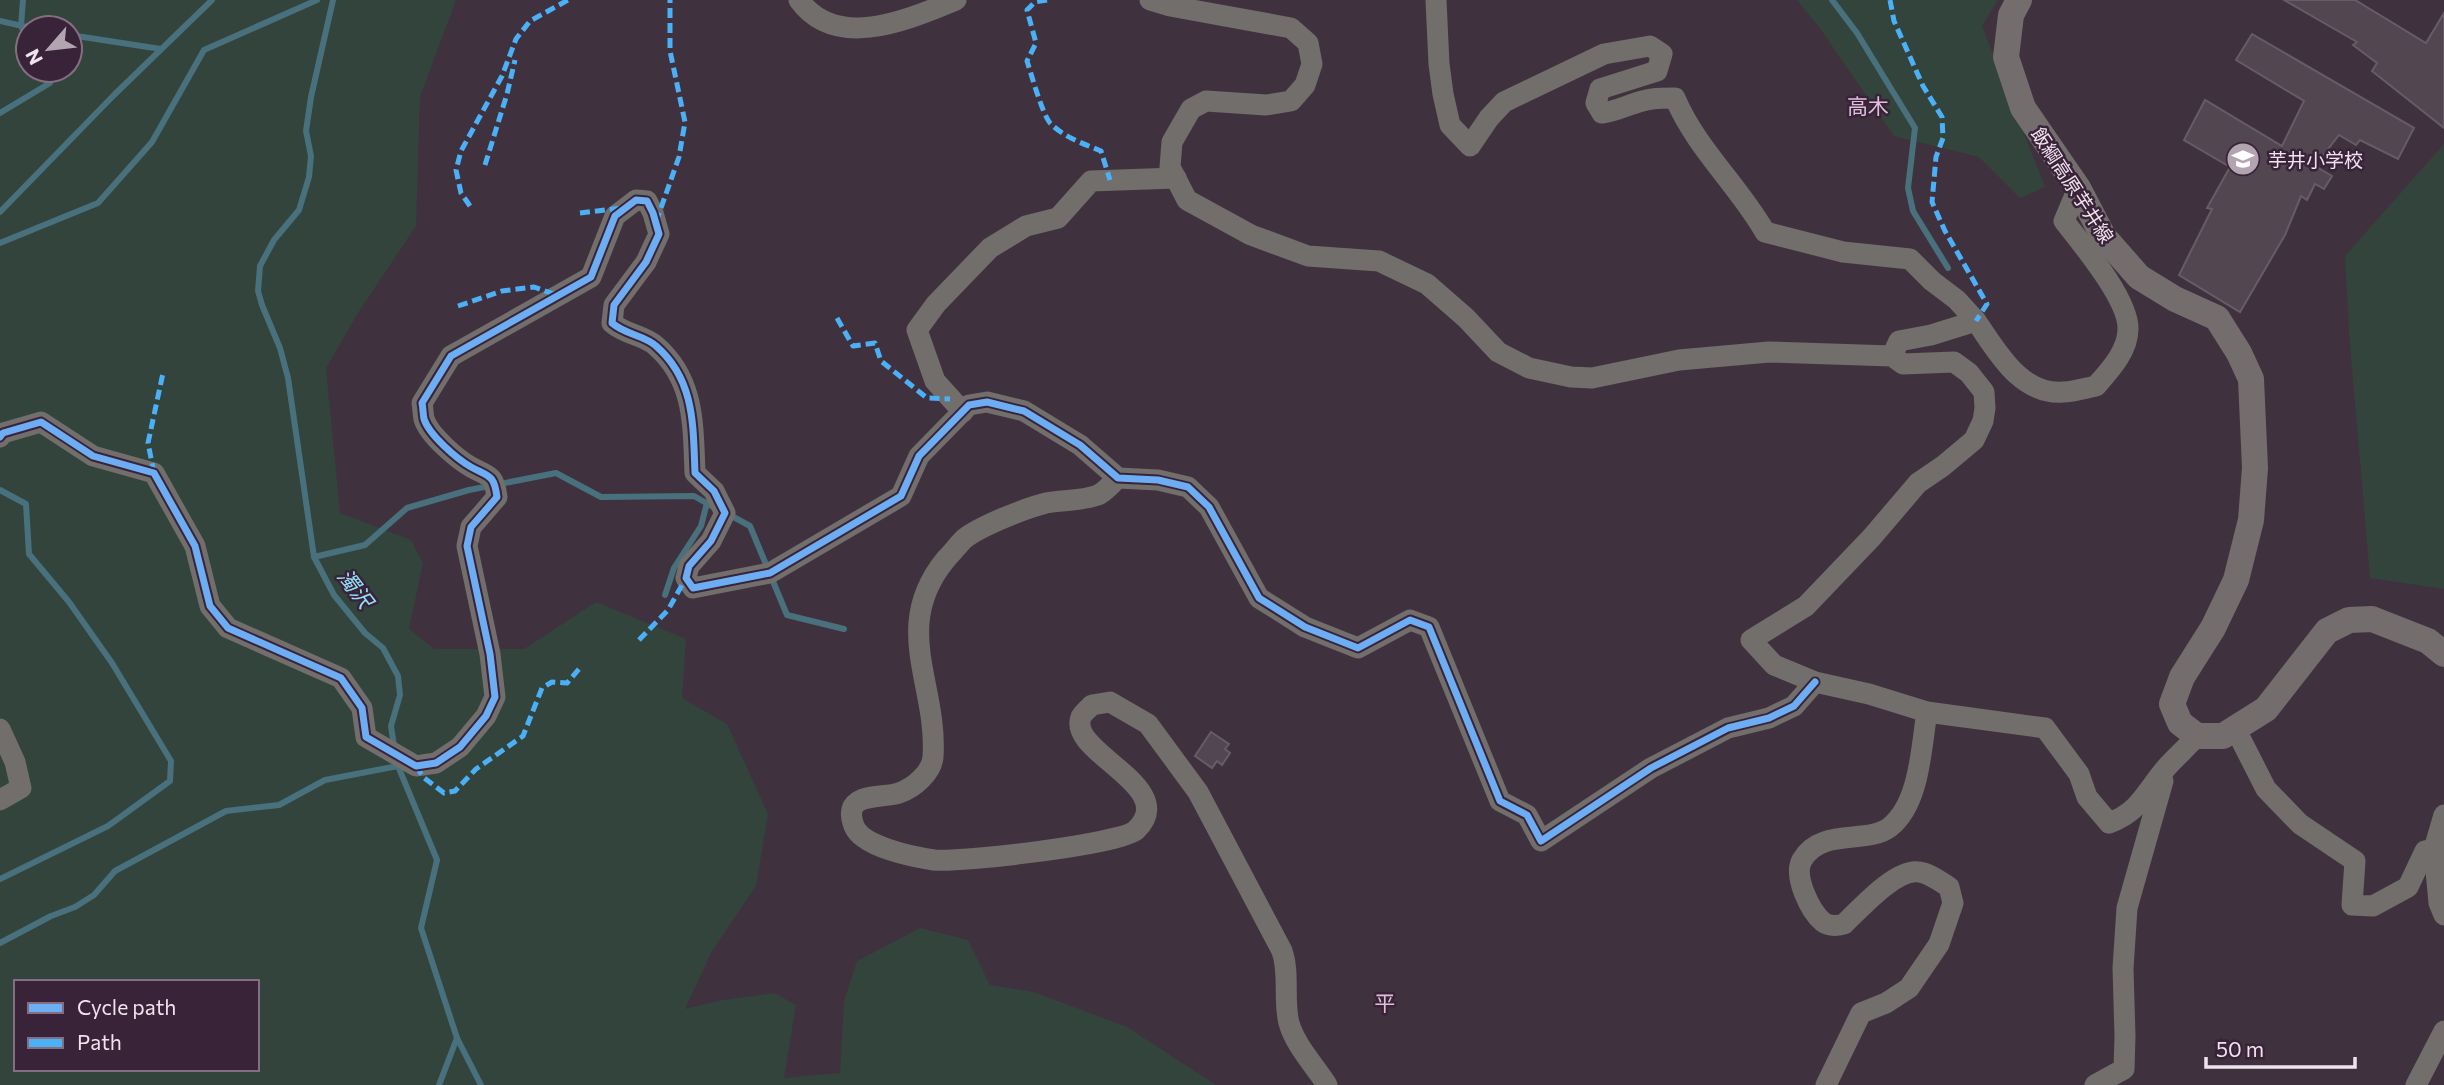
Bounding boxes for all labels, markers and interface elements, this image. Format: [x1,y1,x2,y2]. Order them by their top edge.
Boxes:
north arrow [14,14,84,84]
text: N [20,46,47,69]
district label: 高木 [1847,93,1889,118]
street label: 飯綱高原芋井線 [2027,123,2119,247]
school or university icon: 芋井小学校 [2224,140,2262,178]
place label: 芋井小学校 [2268,148,2363,171]
water label: 濁沢 [333,564,380,615]
legend [14,980,259,1071]
district label: 平 [1375,990,1396,1015]
text: Cycle path [77,994,176,1019]
scale bar [2206,1026,2355,1070]
text: Path [77,1029,122,1054]
text: 50 m [2216,1036,2264,1061]

